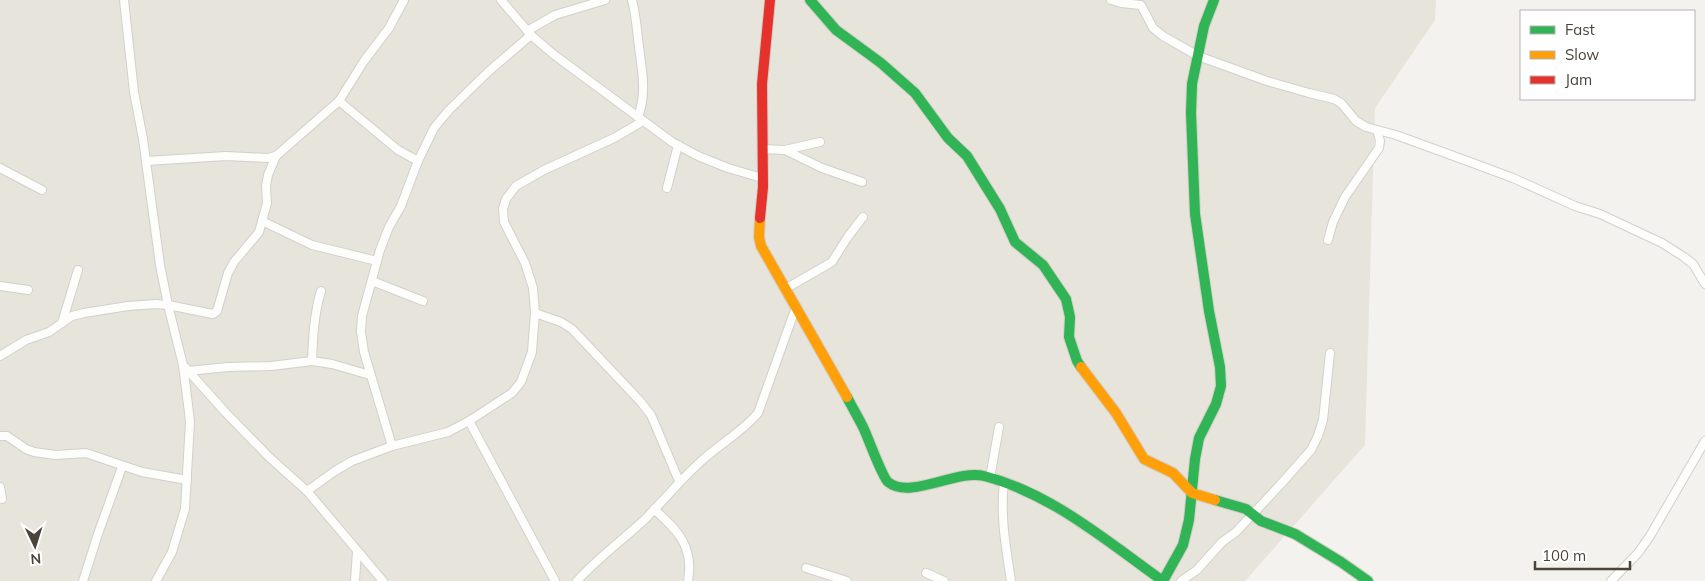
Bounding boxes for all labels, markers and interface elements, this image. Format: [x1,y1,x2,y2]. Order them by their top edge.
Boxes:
legend [1520,10,1695,100]
text: Fast [1565,20,1595,39]
text: Slow [1565,45,1599,64]
text: Jam [1565,70,1592,89]
north arrow [10,521,60,571]
scale bar [1535,538,1630,570]
text: 100 m [1542,546,1586,565]
text: N [30,550,42,568]

